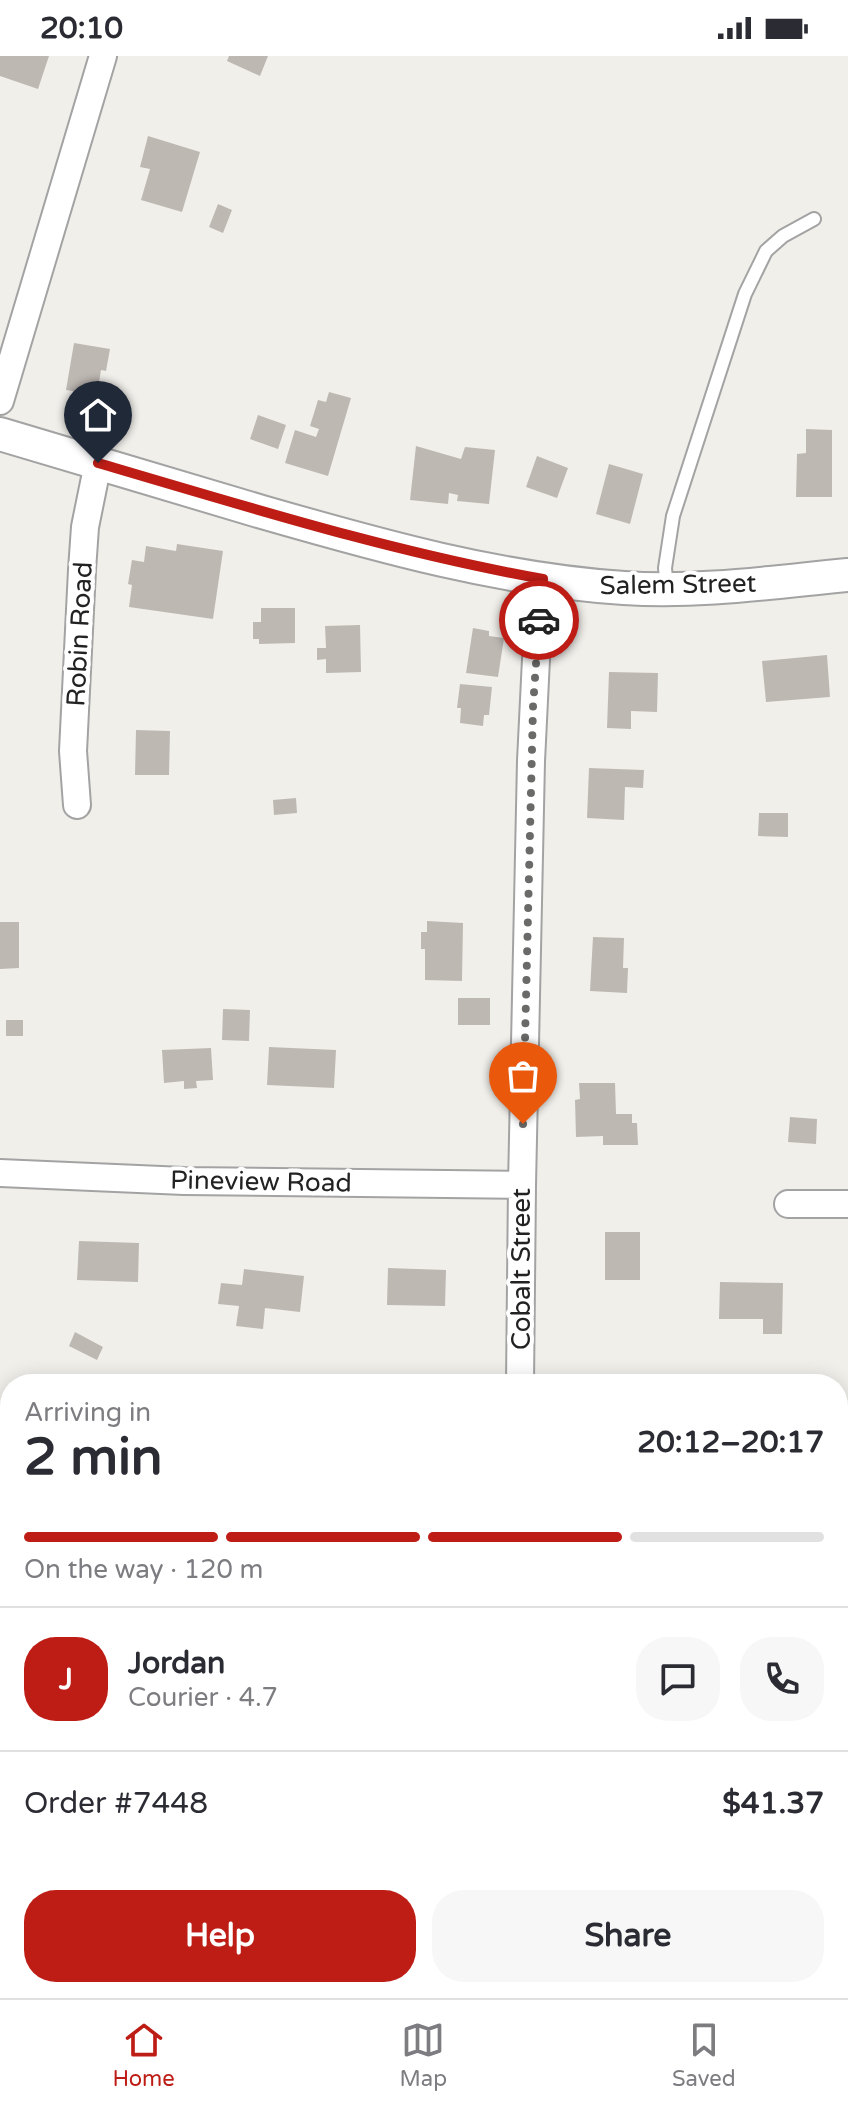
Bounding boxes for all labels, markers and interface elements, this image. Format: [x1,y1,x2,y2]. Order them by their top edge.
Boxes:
text: 20:10 [40,10,123,47]
pin [64,381,132,463]
icon: home [76,393,120,437]
street label: Robin Road [60,561,99,707]
street label: Salem Street [599,568,757,601]
courier [499,580,579,660]
icon: car [517,598,561,642]
pin [489,1042,557,1124]
icon: bag [501,1054,545,1098]
street label: Pineview Road [170,1164,352,1199]
street label: Cobalt Street [506,1188,537,1350]
text: Arriving in [24,1397,151,1428]
text: 20:12–20:17 [637,1424,824,1461]
text: 2 min [24,1426,163,1489]
text: On the way · 120 m [24,1554,263,1585]
button: chat [636,1637,720,1721]
button: phone [740,1637,824,1721]
text: Jordan [128,1645,225,1682]
text: J [59,1661,73,1698]
text: Courier · 4.7 [128,1682,278,1713]
text: Order #7448 [24,1785,208,1822]
text: $41.37 [722,1785,824,1822]
button: Help [24,1890,416,1982]
button: Share [432,1890,824,1982]
tab: Home [112,2018,175,2092]
tab: Map [400,2018,447,2092]
tab: Saved [672,2018,736,2092]

